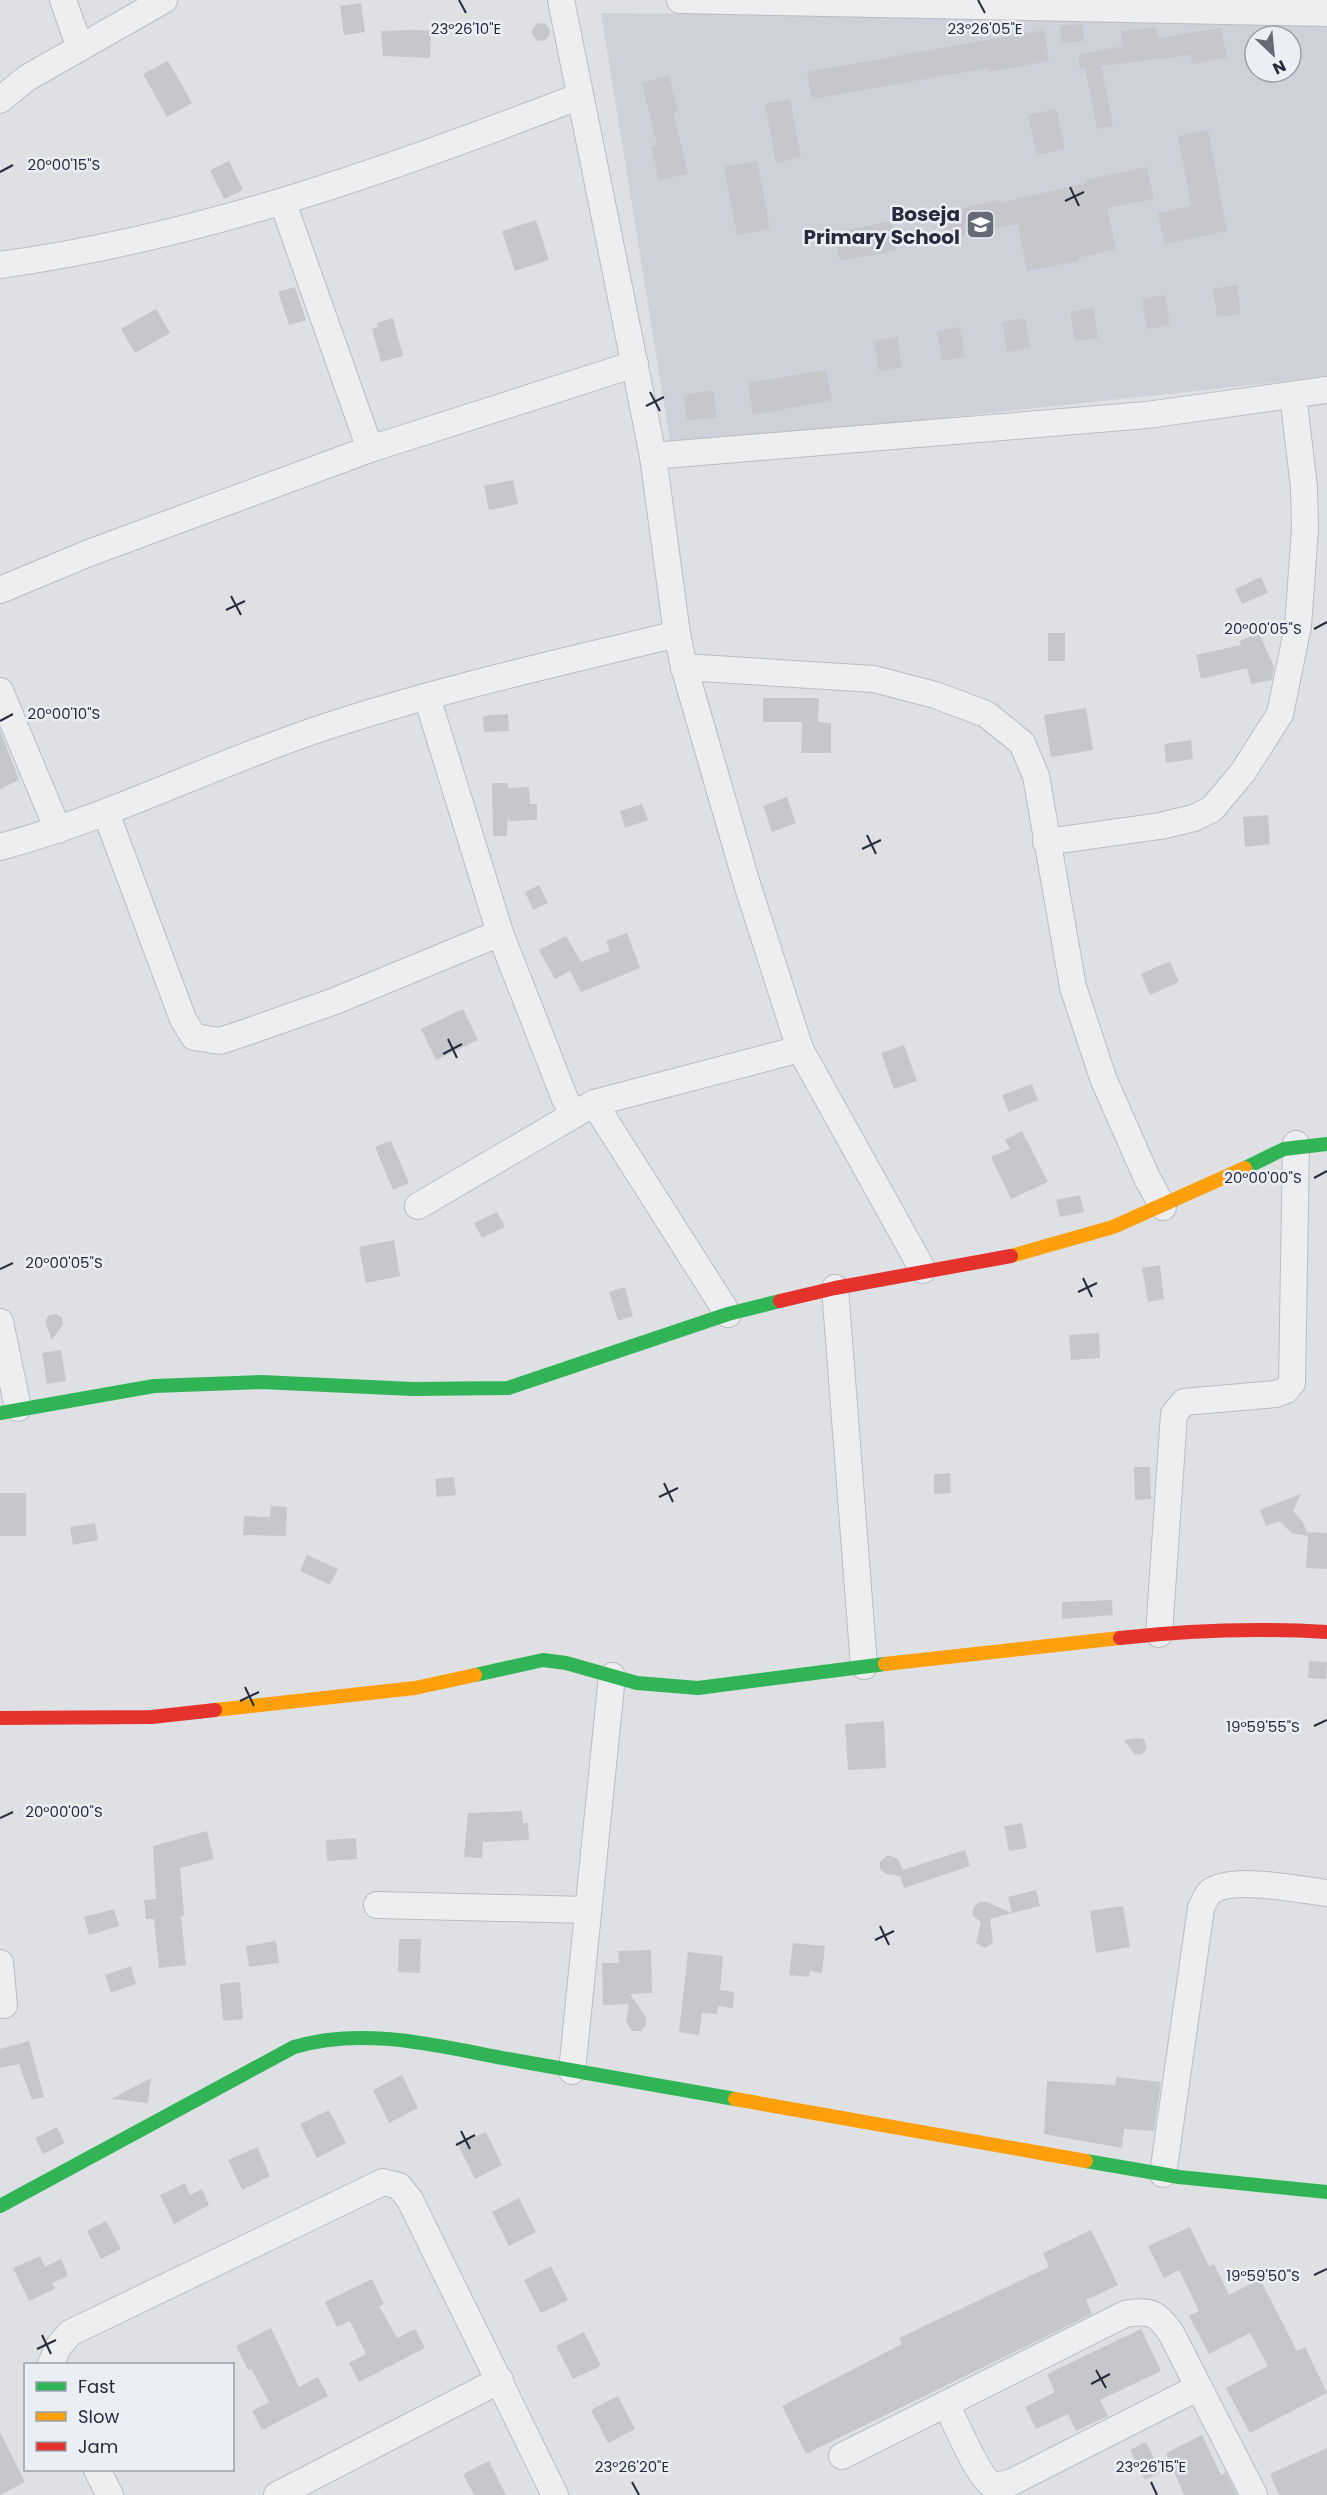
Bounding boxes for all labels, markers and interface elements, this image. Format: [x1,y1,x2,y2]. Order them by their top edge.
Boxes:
text: 23°26'10"E [431,18,501,39]
text: 23°26'05"E [947,18,1023,39]
north arrow [1243,24,1303,84]
text: N [1269,54,1290,80]
text: 20°00'15"S [28,154,100,175]
place label: Boseja Primary School [804,200,960,251]
school or university icon: Boseja Primary School [965,209,997,241]
text: 20°00'05"S [1224,618,1302,639]
text: 20°00'10"S [28,703,100,724]
text: 20°00'00"S [1224,1167,1302,1188]
text: 20°00'05"S [25,1252,103,1273]
text: 19°59'55"S [1226,1716,1300,1737]
text: 20°00'00"S [25,1801,103,1822]
text: 19°59'50"S [1226,2265,1300,2286]
legend [24,2363,234,2471]
text: Fast [78,2374,115,2399]
text: Slow [78,2404,120,2429]
text: Jam [78,2434,118,2459]
text: 23°26'20"E [595,2456,669,2477]
text: 23°26'15"E [1116,2456,1186,2477]

